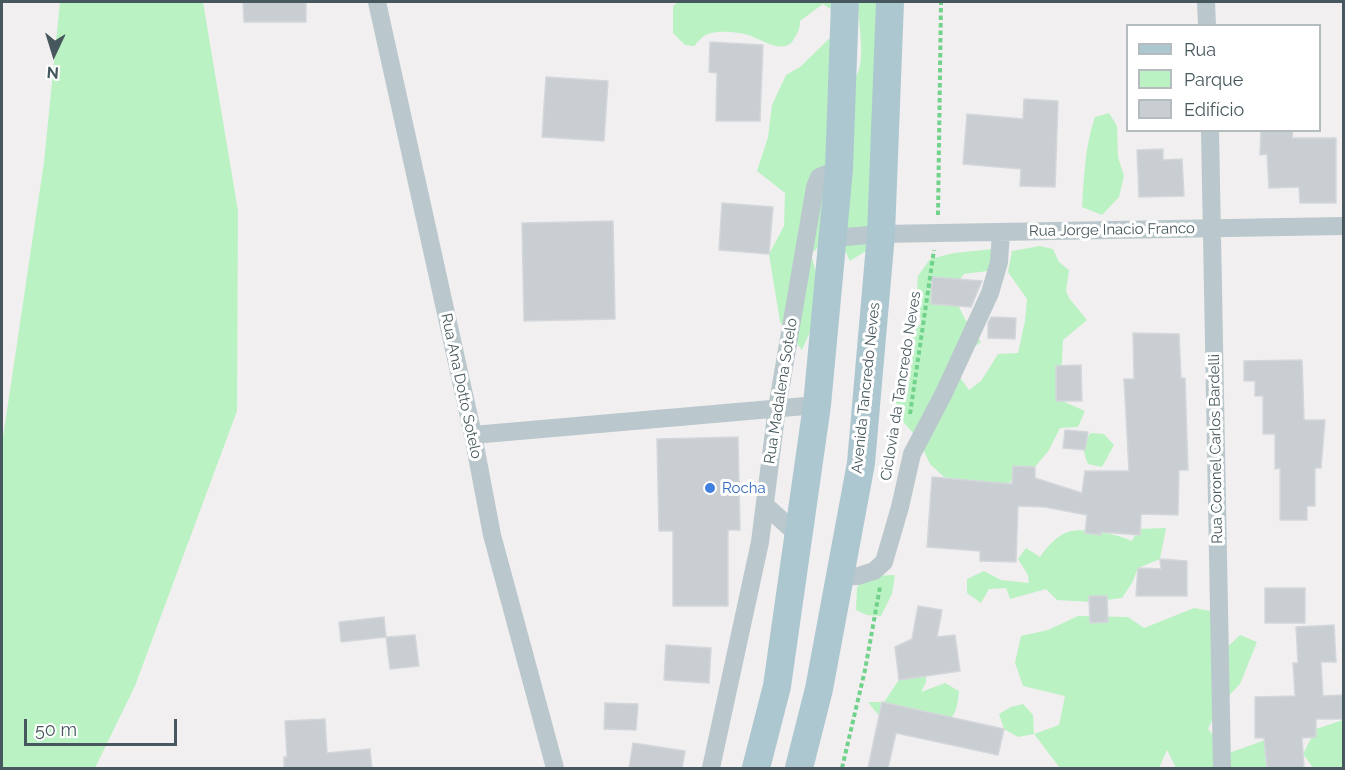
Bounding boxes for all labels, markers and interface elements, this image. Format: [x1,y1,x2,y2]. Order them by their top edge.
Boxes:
north arrow [24,24,84,84]
legend [1126,24,1321,132]
text: Rua [1184,39,1216,60]
text: N [46,63,59,82]
text: Parque [1184,69,1243,90]
text: Edifício [1184,99,1244,120]
street label: Rua Jorge Inacio Franco [1029,220,1195,240]
street label: Ciclovia da Tancredo Neves [877,290,925,482]
street label: Avenida Tancredo Neves [848,302,884,474]
street label: Rua Ana Dotto Sotelo [437,312,485,460]
street label: Rua Madalena Sotelo [761,317,801,465]
street label: Rua Coronel Carlos Bardelli [1205,354,1227,544]
place label: Rocha [722,479,766,497]
marker: Rocha [703,481,717,495]
scale bar [27,707,180,745]
text: 50 m [35,719,77,740]

